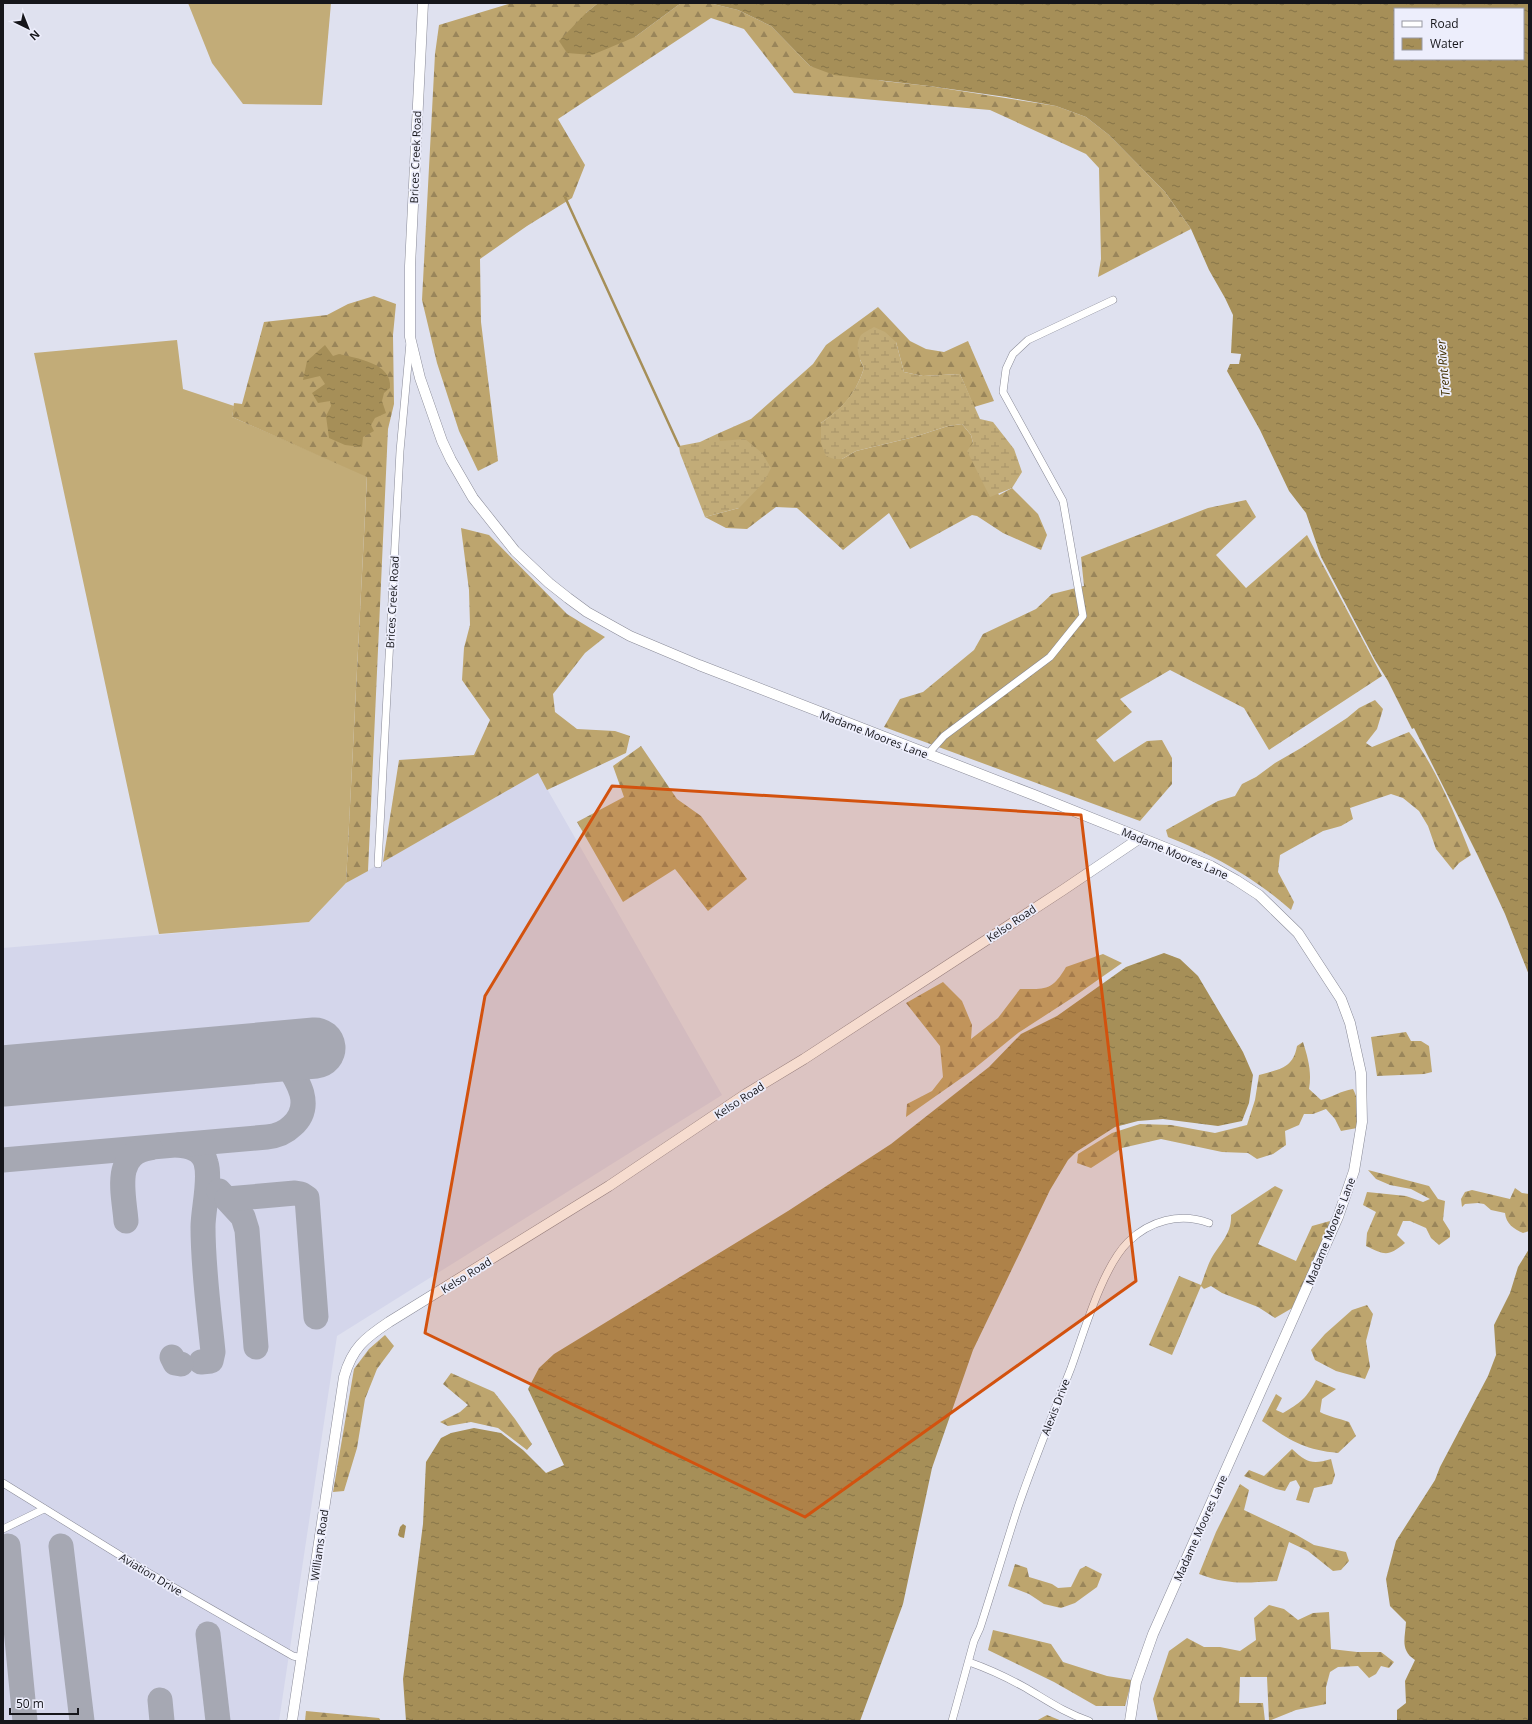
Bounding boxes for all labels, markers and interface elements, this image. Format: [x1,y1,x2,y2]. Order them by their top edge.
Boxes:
north arrow [8,8,48,48]
legend [1394,8,1524,60]
text: Road [1430,15,1459,32]
text: N [27,27,44,44]
text: Water [1430,35,1464,52]
street label: Brices Creek Road [406,110,424,204]
water label: Trent River [1432,338,1454,397]
street label: Brices Creek Road [382,555,402,649]
street label: Madame Moores Lane [818,706,930,762]
street label: Madame Moores Lane [1119,824,1231,882]
street label: Kelso Road [983,901,1039,945]
street label: Kelso Road [711,1078,767,1122]
street label: Madame Moores Lane [1302,1175,1358,1287]
street label: Kelso Road [438,1254,494,1296]
street label: Alexis Drive [1037,1377,1073,1437]
street label: Madame Moores Lane [1170,1473,1230,1583]
street label: Williams Road [307,1508,331,1582]
street label: Aviation Drive [117,1549,185,1599]
scale bar [10,1690,78,1716]
text: 50 m [16,1695,44,1712]

